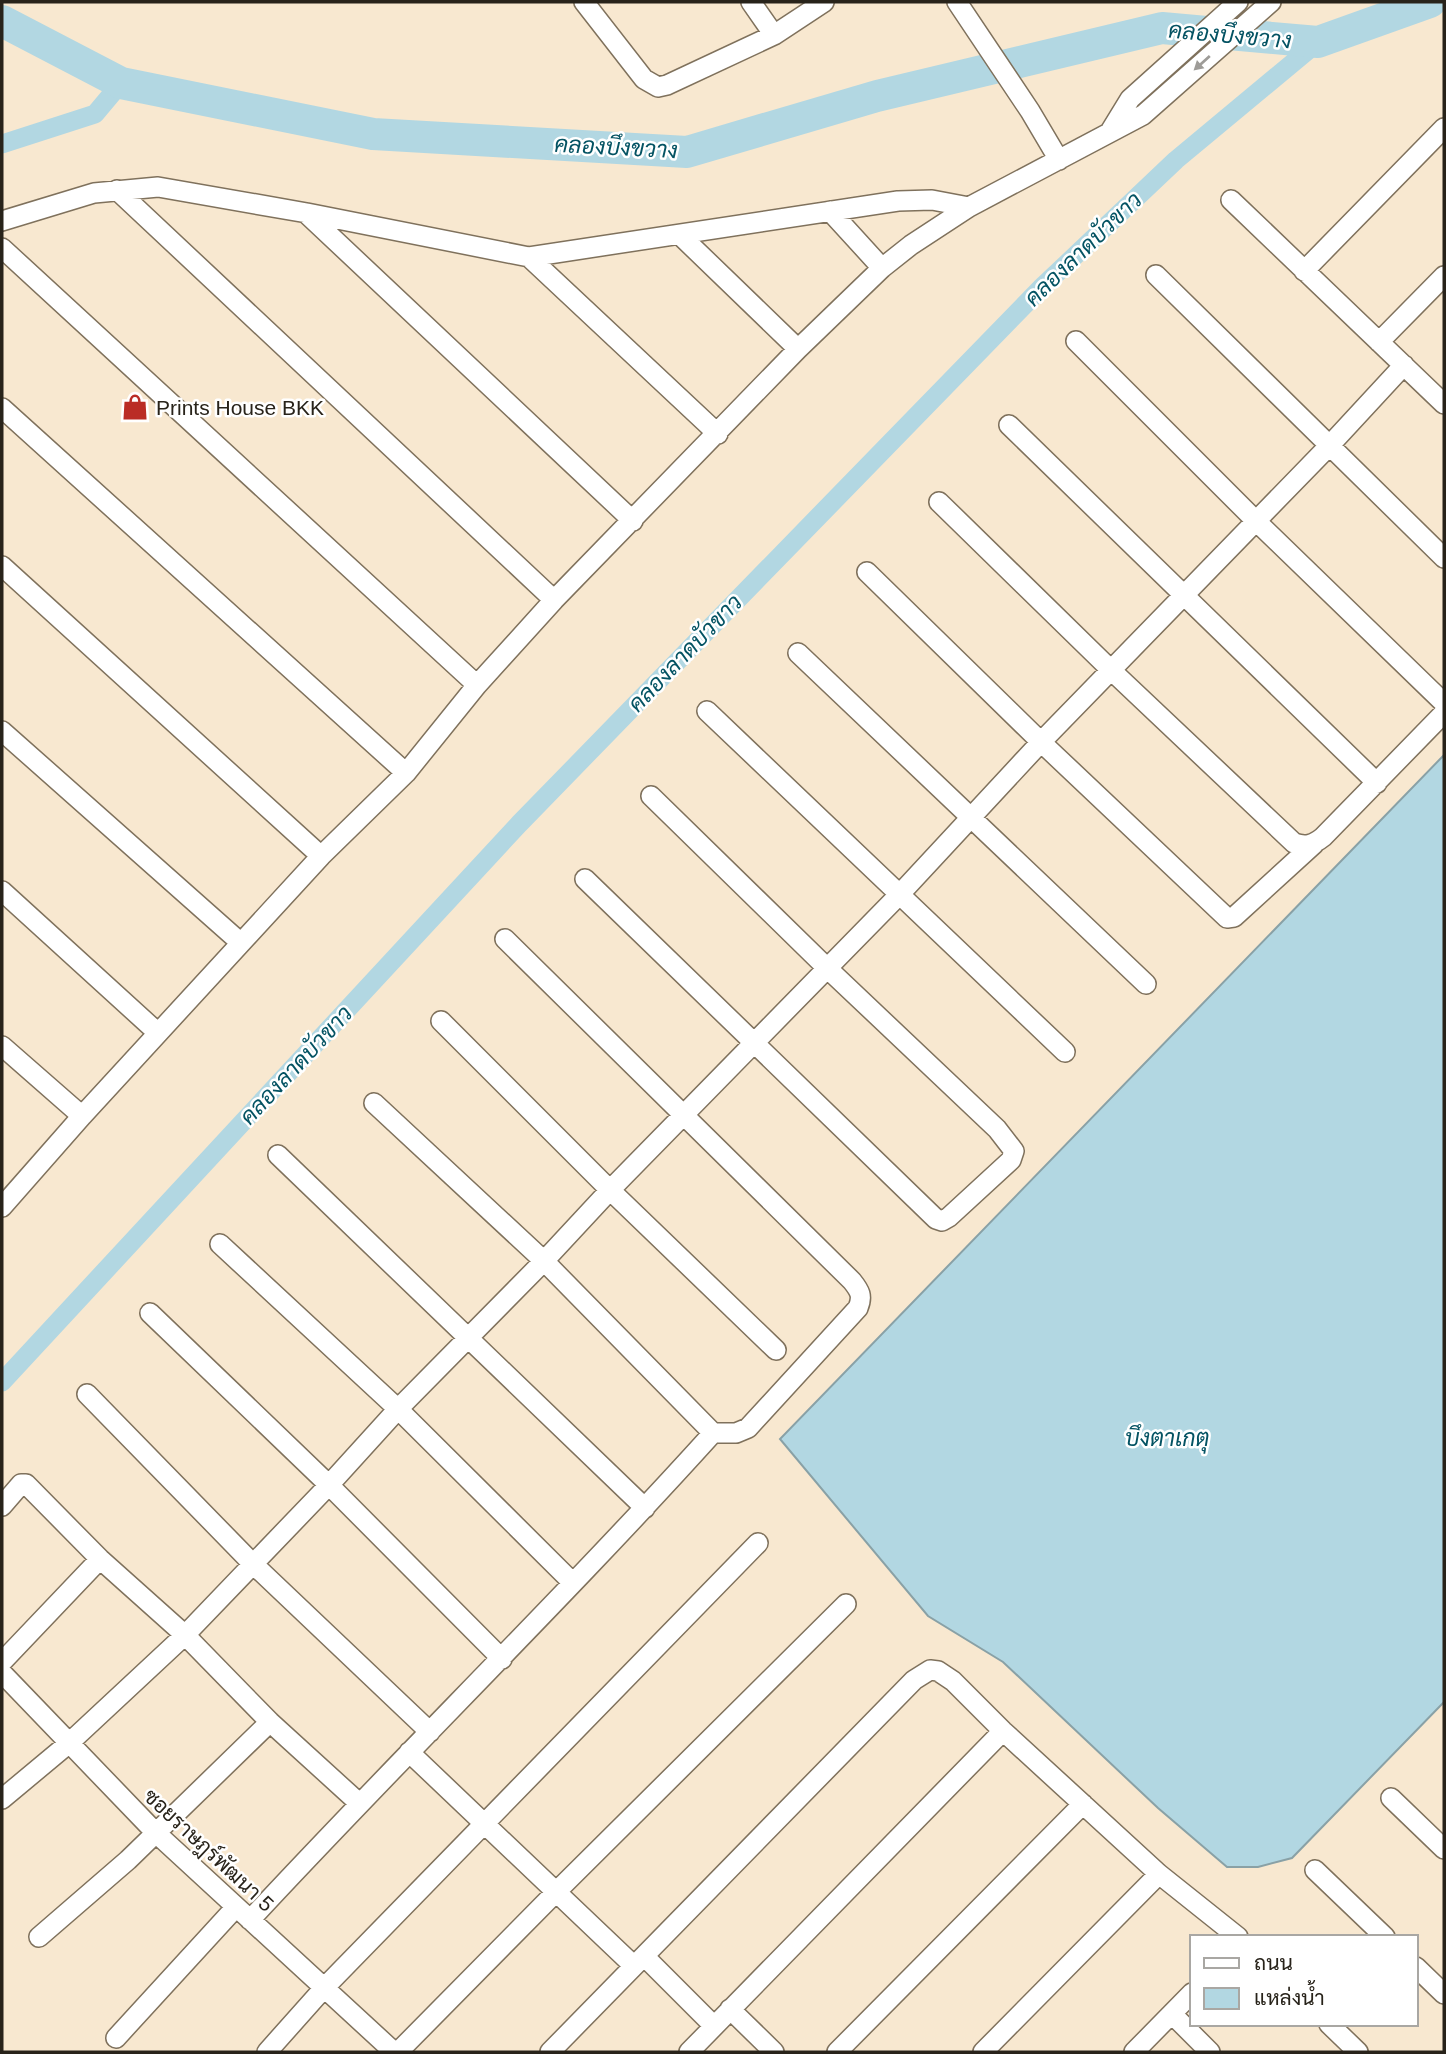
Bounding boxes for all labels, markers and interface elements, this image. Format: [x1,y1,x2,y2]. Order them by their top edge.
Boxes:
water label: คลองบึงขวาง [1167,16,1293,53]
one-way arrow [1193,55,1210,70]
water label: คลองบึงขวาง [554,130,678,163]
water label: คลองลาดบัวขาว [1018,186,1147,311]
shop icon: Prints House BKK [120,392,150,422]
place label: Prints House BKK [156,396,324,419]
water label: คลองลาดบัวขาว [622,588,747,717]
water label: คลองลาดบัวขาว [234,1000,357,1130]
water label: บึงตาเกตุ [1125,1424,1209,1454]
street label: ซอยราษฎร์พัฒนา 5 [137,1783,280,1918]
legend [1190,1935,1418,2026]
text: ถนน [1254,1951,1293,1974]
text: แหล่งน้ำ [1254,1980,1325,2009]

